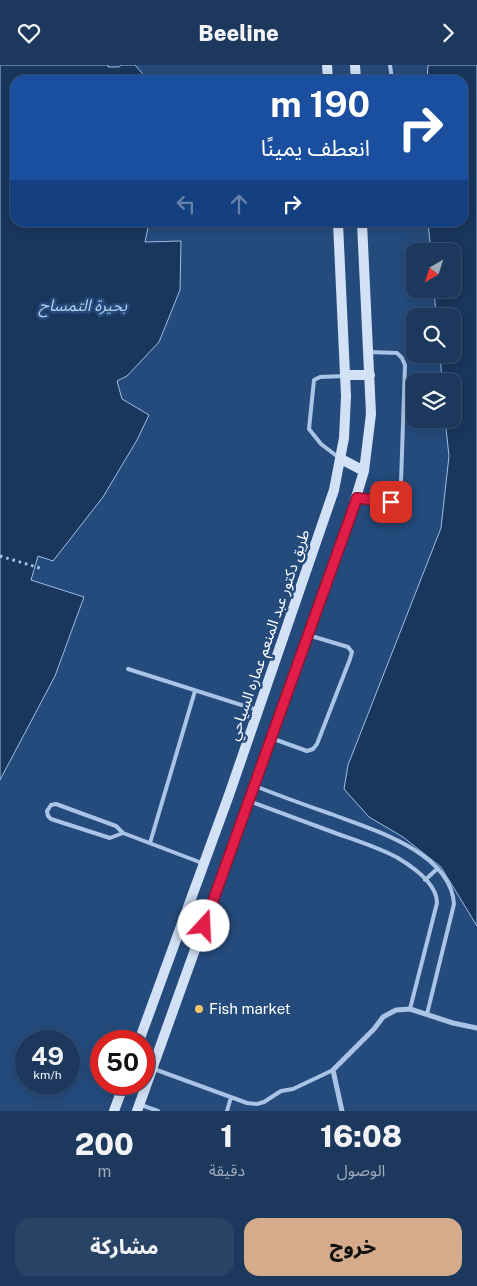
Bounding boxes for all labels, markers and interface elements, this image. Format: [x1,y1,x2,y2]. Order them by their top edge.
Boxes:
icon: heart [15,19,43,47]
icon: forward [434,19,462,47]
text: Beeline [198,20,279,46]
text: 190 m [270,84,370,125]
icon: right [388,95,453,160]
text: انعطف يمينًا [261,135,370,161]
icon: left [172,190,200,218]
icon: ahead [225,190,253,218]
icon: right [278,190,306,218]
north arrow [406,243,461,297]
map controls [406,243,461,428]
water label: بحيرة التمساح [38,296,128,318]
button: search [406,308,461,363]
button: layers [406,373,461,428]
pin [370,481,412,523]
icon: arrive [377,488,405,516]
street label: طريق دكتور عبد المنعم عماره السياحي [224,527,316,744]
position arrow [177,899,229,951]
place label: Fish market [209,1000,291,1017]
marker: Fish market [193,1003,205,1015]
speed limit sign: 50 [90,1030,155,1095]
text: 49 [31,1041,64,1071]
text: km/h [33,1068,62,1082]
text: 1 [220,1118,233,1154]
text: 16:08 [320,1118,402,1154]
text: 200 [75,1126,134,1162]
text: دقيقة [209,1161,245,1180]
text: الوصول [337,1161,385,1180]
text: m [97,1162,111,1181]
button: مشاركة [15,1218,234,1276]
button: خروج [244,1218,462,1276]

